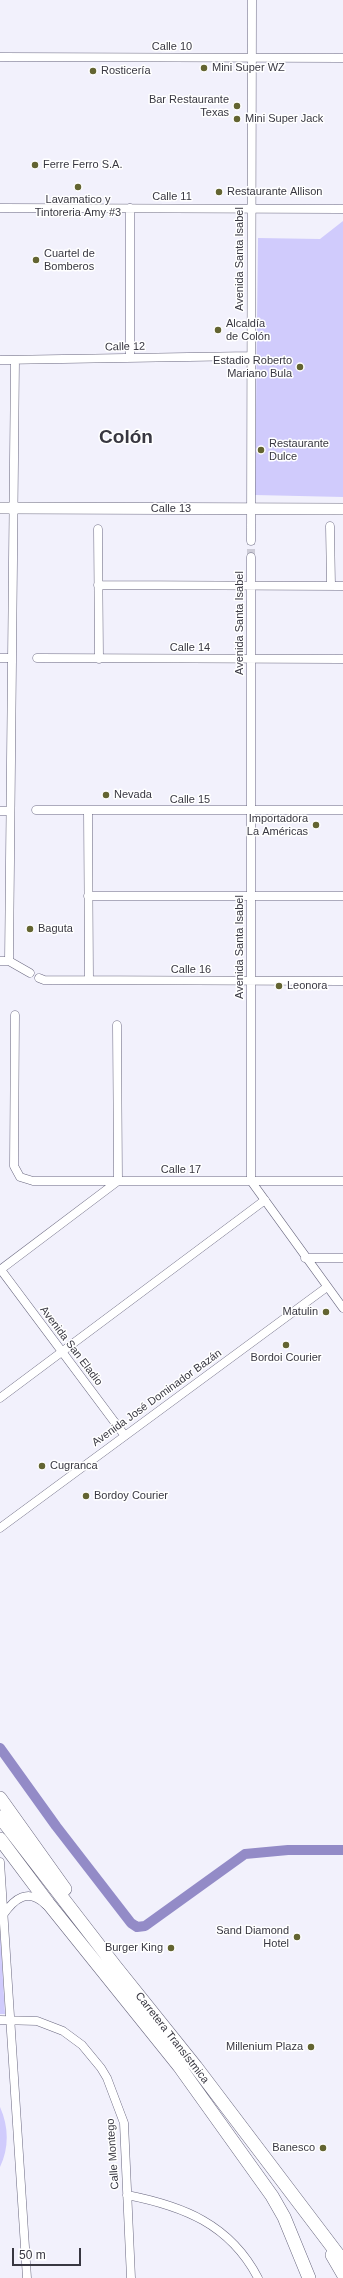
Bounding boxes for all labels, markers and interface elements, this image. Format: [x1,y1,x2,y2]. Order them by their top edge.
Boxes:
street label: Calle 10 [152,40,192,54]
place label: Mini Super WZ [212,61,285,75]
marker: Mini Super WZ [199,63,209,73]
place label: Rosticería [101,64,151,78]
marker: Rosticería [88,66,98,76]
place label: Bar Restaurante Texas [149,93,229,119]
marker: Bar Restaurante Texas [232,101,242,111]
place label: Mini Super Jack [245,112,323,126]
marker: Mini Super Jack [232,114,242,124]
place label: Ferre Ferro S.A. [43,158,122,172]
marker: Ferre Ferro S.A. [30,160,40,170]
marker: Lavamatico y Tintoreria Amy #3 [73,182,83,192]
place label: Restaurante Allison [227,185,322,199]
marker: Restaurante Allison [214,187,224,197]
street label: Calle 11 [152,190,192,204]
place label: Lavamatico y Tintoreria Amy #3 [35,193,121,219]
street label: Avenida Santa Isabel [233,207,247,311]
place label: Cuartel de Bomberos [44,247,95,273]
marker: Cuartel de Bomberos [31,255,41,265]
place label: Alcaldía de Colón [226,317,270,343]
marker: Alcaldía de Colón [213,325,223,335]
street label: Calle 12 [105,340,145,354]
place label: Estadio Roberto Mariano Bula [213,354,292,380]
marker: Estadio Roberto Mariano Bula [295,362,305,372]
district label: Colón [99,427,153,449]
place label: Restaurante Dulce [269,437,329,463]
marker: Restaurante Dulce [256,445,266,455]
street label: Calle 13 [151,502,191,516]
street label: Avenida Santa Isabel [233,571,247,675]
street label: Calle 14 [170,641,210,655]
place label: Nevada [114,788,152,802]
marker: Nevada [101,790,111,800]
street label: Calle 15 [170,793,210,807]
place label: Importadora La Américas [247,812,308,838]
marker: Importadora La Américas [311,820,321,830]
street label: Avenida Santa Isabel [233,895,247,999]
place label: Baguta [38,922,73,936]
marker: Baguta [25,924,35,934]
street label: Calle 16 [171,963,211,977]
place label: Leonora [287,979,327,993]
marker: Leonora [274,981,284,991]
street label: Calle 17 [161,1163,201,1177]
street label: Avenida San Eladio [37,1304,105,1388]
place label: Matulin [283,1305,318,1319]
marker: Matulin [321,1307,331,1317]
marker: Bordoi Courier [281,1340,291,1350]
street label: Avenida José Dominador Bazán [90,1347,224,1449]
place label: Bordoi Courier [251,1351,321,1365]
place label: Cugranca [50,1459,98,1473]
marker: Cugranca [37,1461,47,1471]
place label: Bordoy Courier [94,1489,168,1503]
marker: Bordoy Courier [81,1491,91,1501]
place label: Sand Diamond Hotel [216,1924,289,1950]
marker: Sand Diamond Hotel [292,1932,302,1942]
place label: Burger King [105,1941,163,1955]
marker: Burger King [166,1943,176,1953]
street label: Carretera Transístmica [132,1990,212,2086]
place label: Millenium Plaza [226,2040,303,2054]
marker: Millenium Plaza [306,2042,316,2052]
street label: Calle Montego [104,2118,122,2190]
place label: Banesco [272,2141,315,2155]
marker: Banesco [318,2143,328,2153]
scale bar [14,2240,83,2266]
text: 50 m [19,2248,46,2262]

